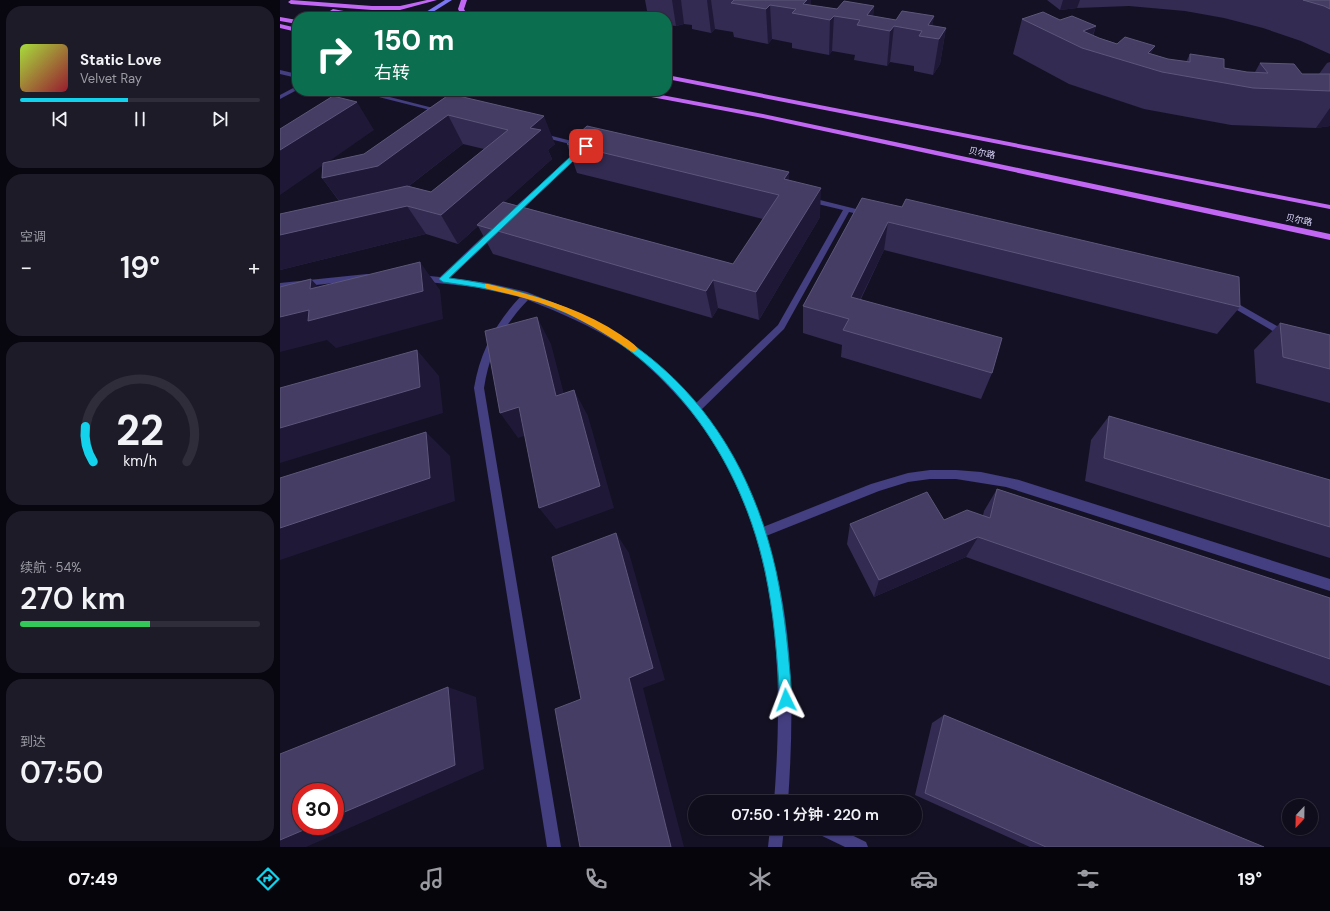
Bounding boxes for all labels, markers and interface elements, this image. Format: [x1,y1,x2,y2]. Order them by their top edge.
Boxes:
text: 150 m [374,22,454,59]
icon: right [308,28,360,80]
text: Static Love [80,50,161,70]
text: 右转 [374,61,410,85]
text: Velvet Ray [80,70,142,87]
icon: previous [49,108,71,130]
icon: pause [129,108,151,130]
icon: next [209,108,231,130]
pin [569,129,603,163]
icon: arrive [575,135,597,157]
street label: 贝尔路 [968,144,996,162]
street label: 贝尔路 [1285,211,1313,229]
text: 空调 [20,228,46,245]
text: 19° [120,248,160,287]
text: − [20,253,32,282]
text: + [248,253,260,282]
text: 22 [116,403,164,457]
text: km/h [123,451,157,469]
text: 续航 · 54% [20,559,81,576]
text: 270 km [20,579,126,618]
position arrow [765,679,807,721]
text: 到达 [20,733,46,750]
text: 07:50 [20,753,103,792]
speed limit sign: 30 [292,783,344,835]
north arrow [1282,799,1318,835]
map controls [1282,799,1318,835]
text: 07:50 · 1 分钟 · 220 m [731,805,879,825]
icon: directions [254,865,282,893]
icon: music [418,865,446,893]
icon: phone [582,865,610,893]
icon: climate [746,865,774,893]
icon: car [910,865,938,893]
icon: filters [1074,865,1102,893]
text: 07:49 [68,867,118,891]
text: 19° [1237,867,1262,891]

